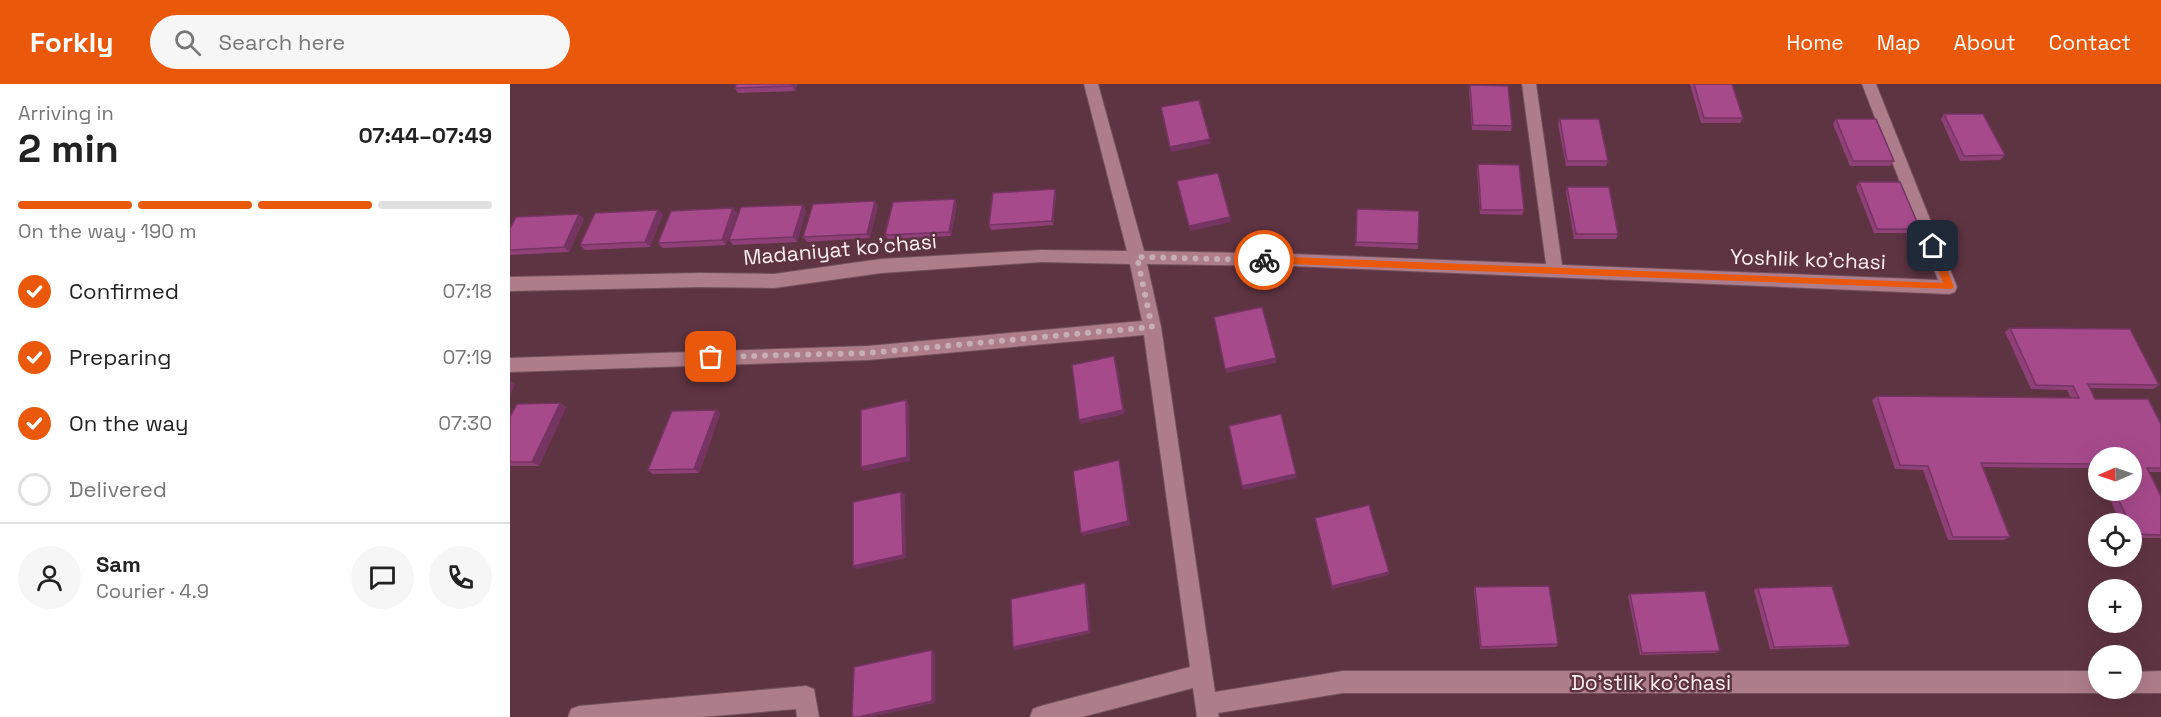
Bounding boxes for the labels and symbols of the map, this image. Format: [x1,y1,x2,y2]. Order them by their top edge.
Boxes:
pin [1907,220,1958,271]
street label: Madaniyat ko'chasi [742,227,938,271]
courier [1234,230,1294,290]
street label: Yoshlik ko'chasi [1729,243,1887,275]
pin [685,331,736,382]
north arrow [2088,447,2142,501]
street label: Do'stlik ko'chasi [1571,669,1731,696]

